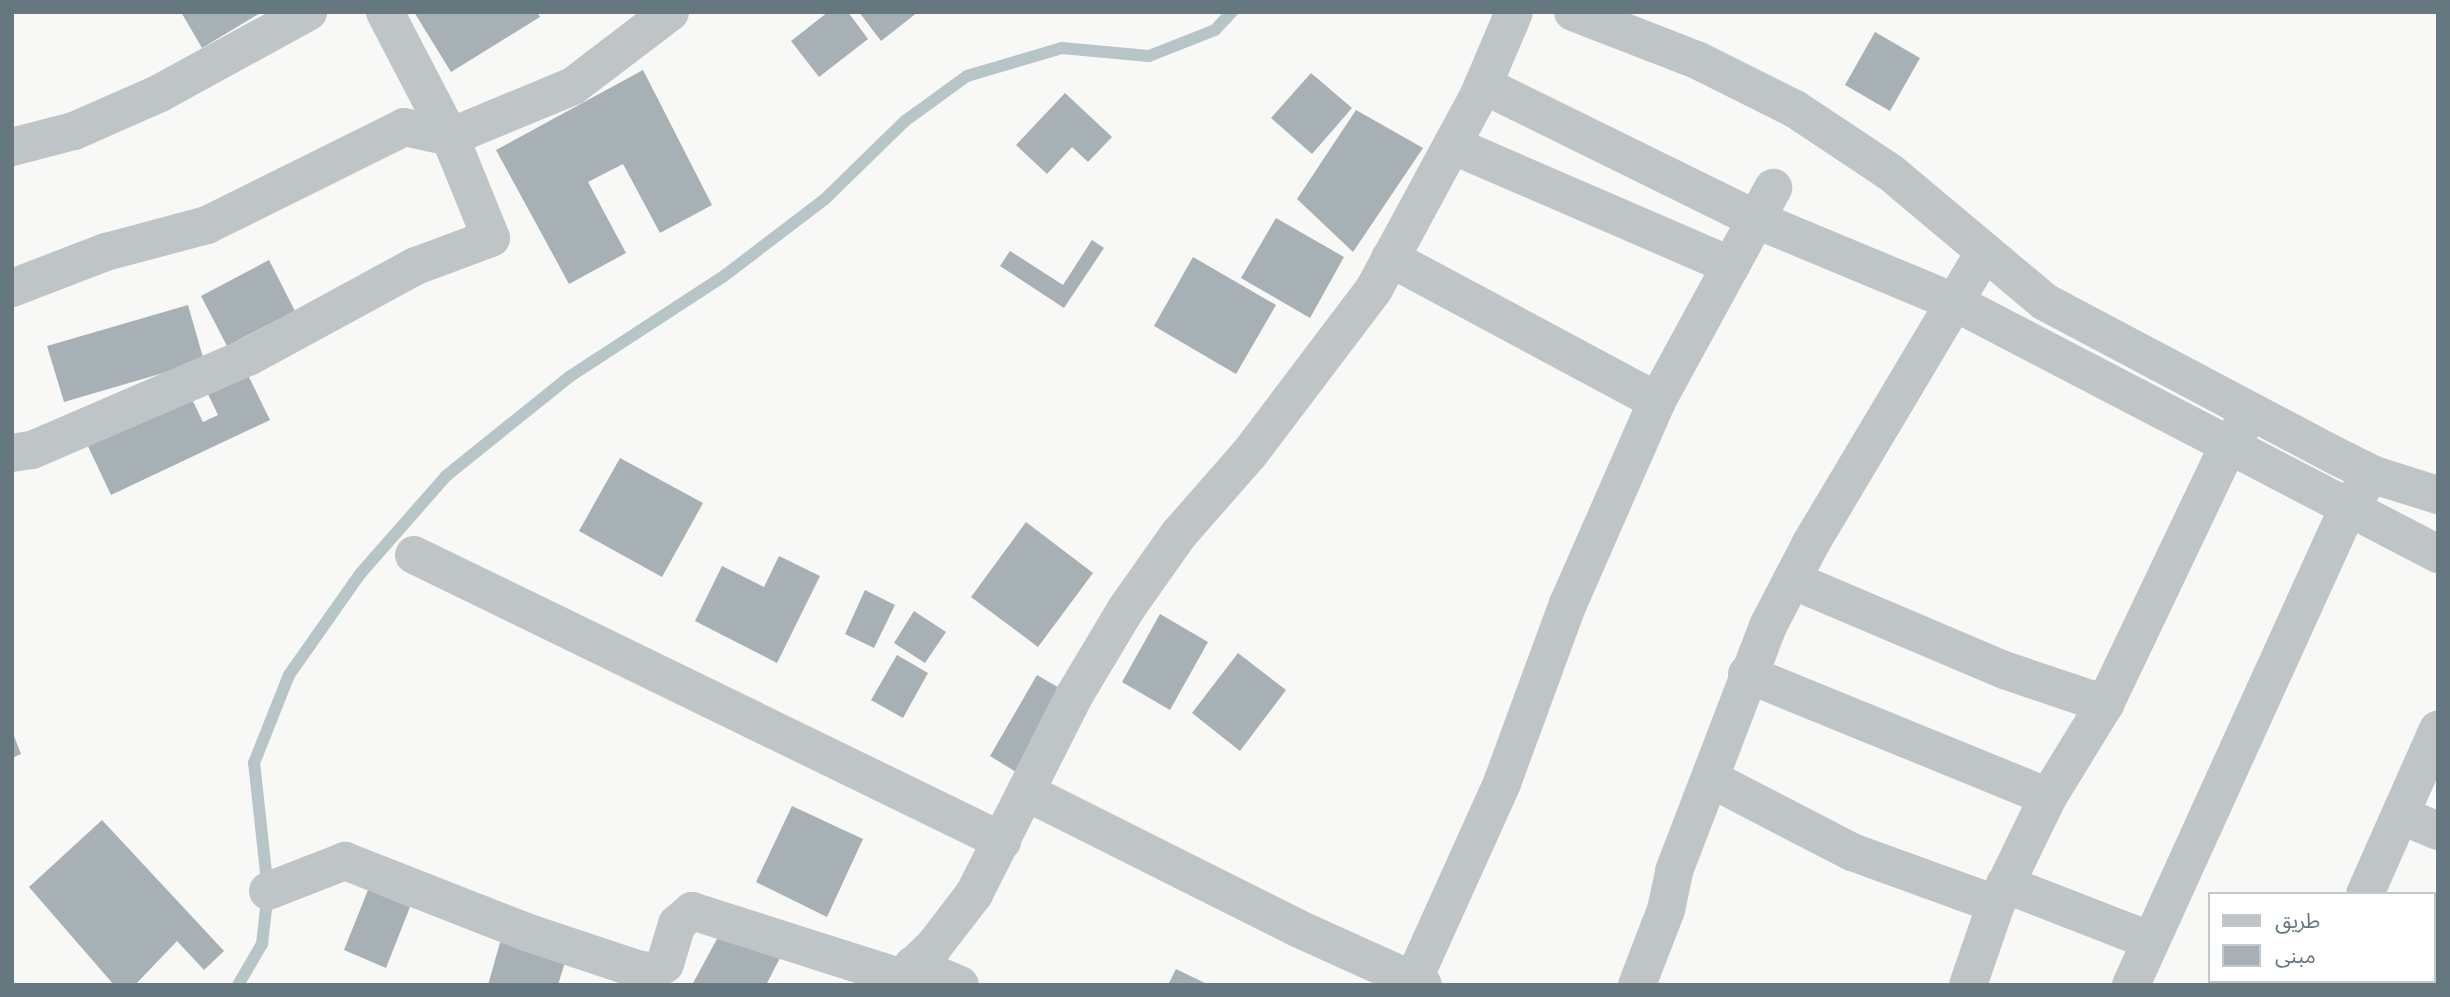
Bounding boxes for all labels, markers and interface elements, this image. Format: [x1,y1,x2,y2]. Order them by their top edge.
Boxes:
legend [2208,892,2436,983]
text: طريق [2275,906,2320,936]
text: مبنى [2275,941,2316,971]

